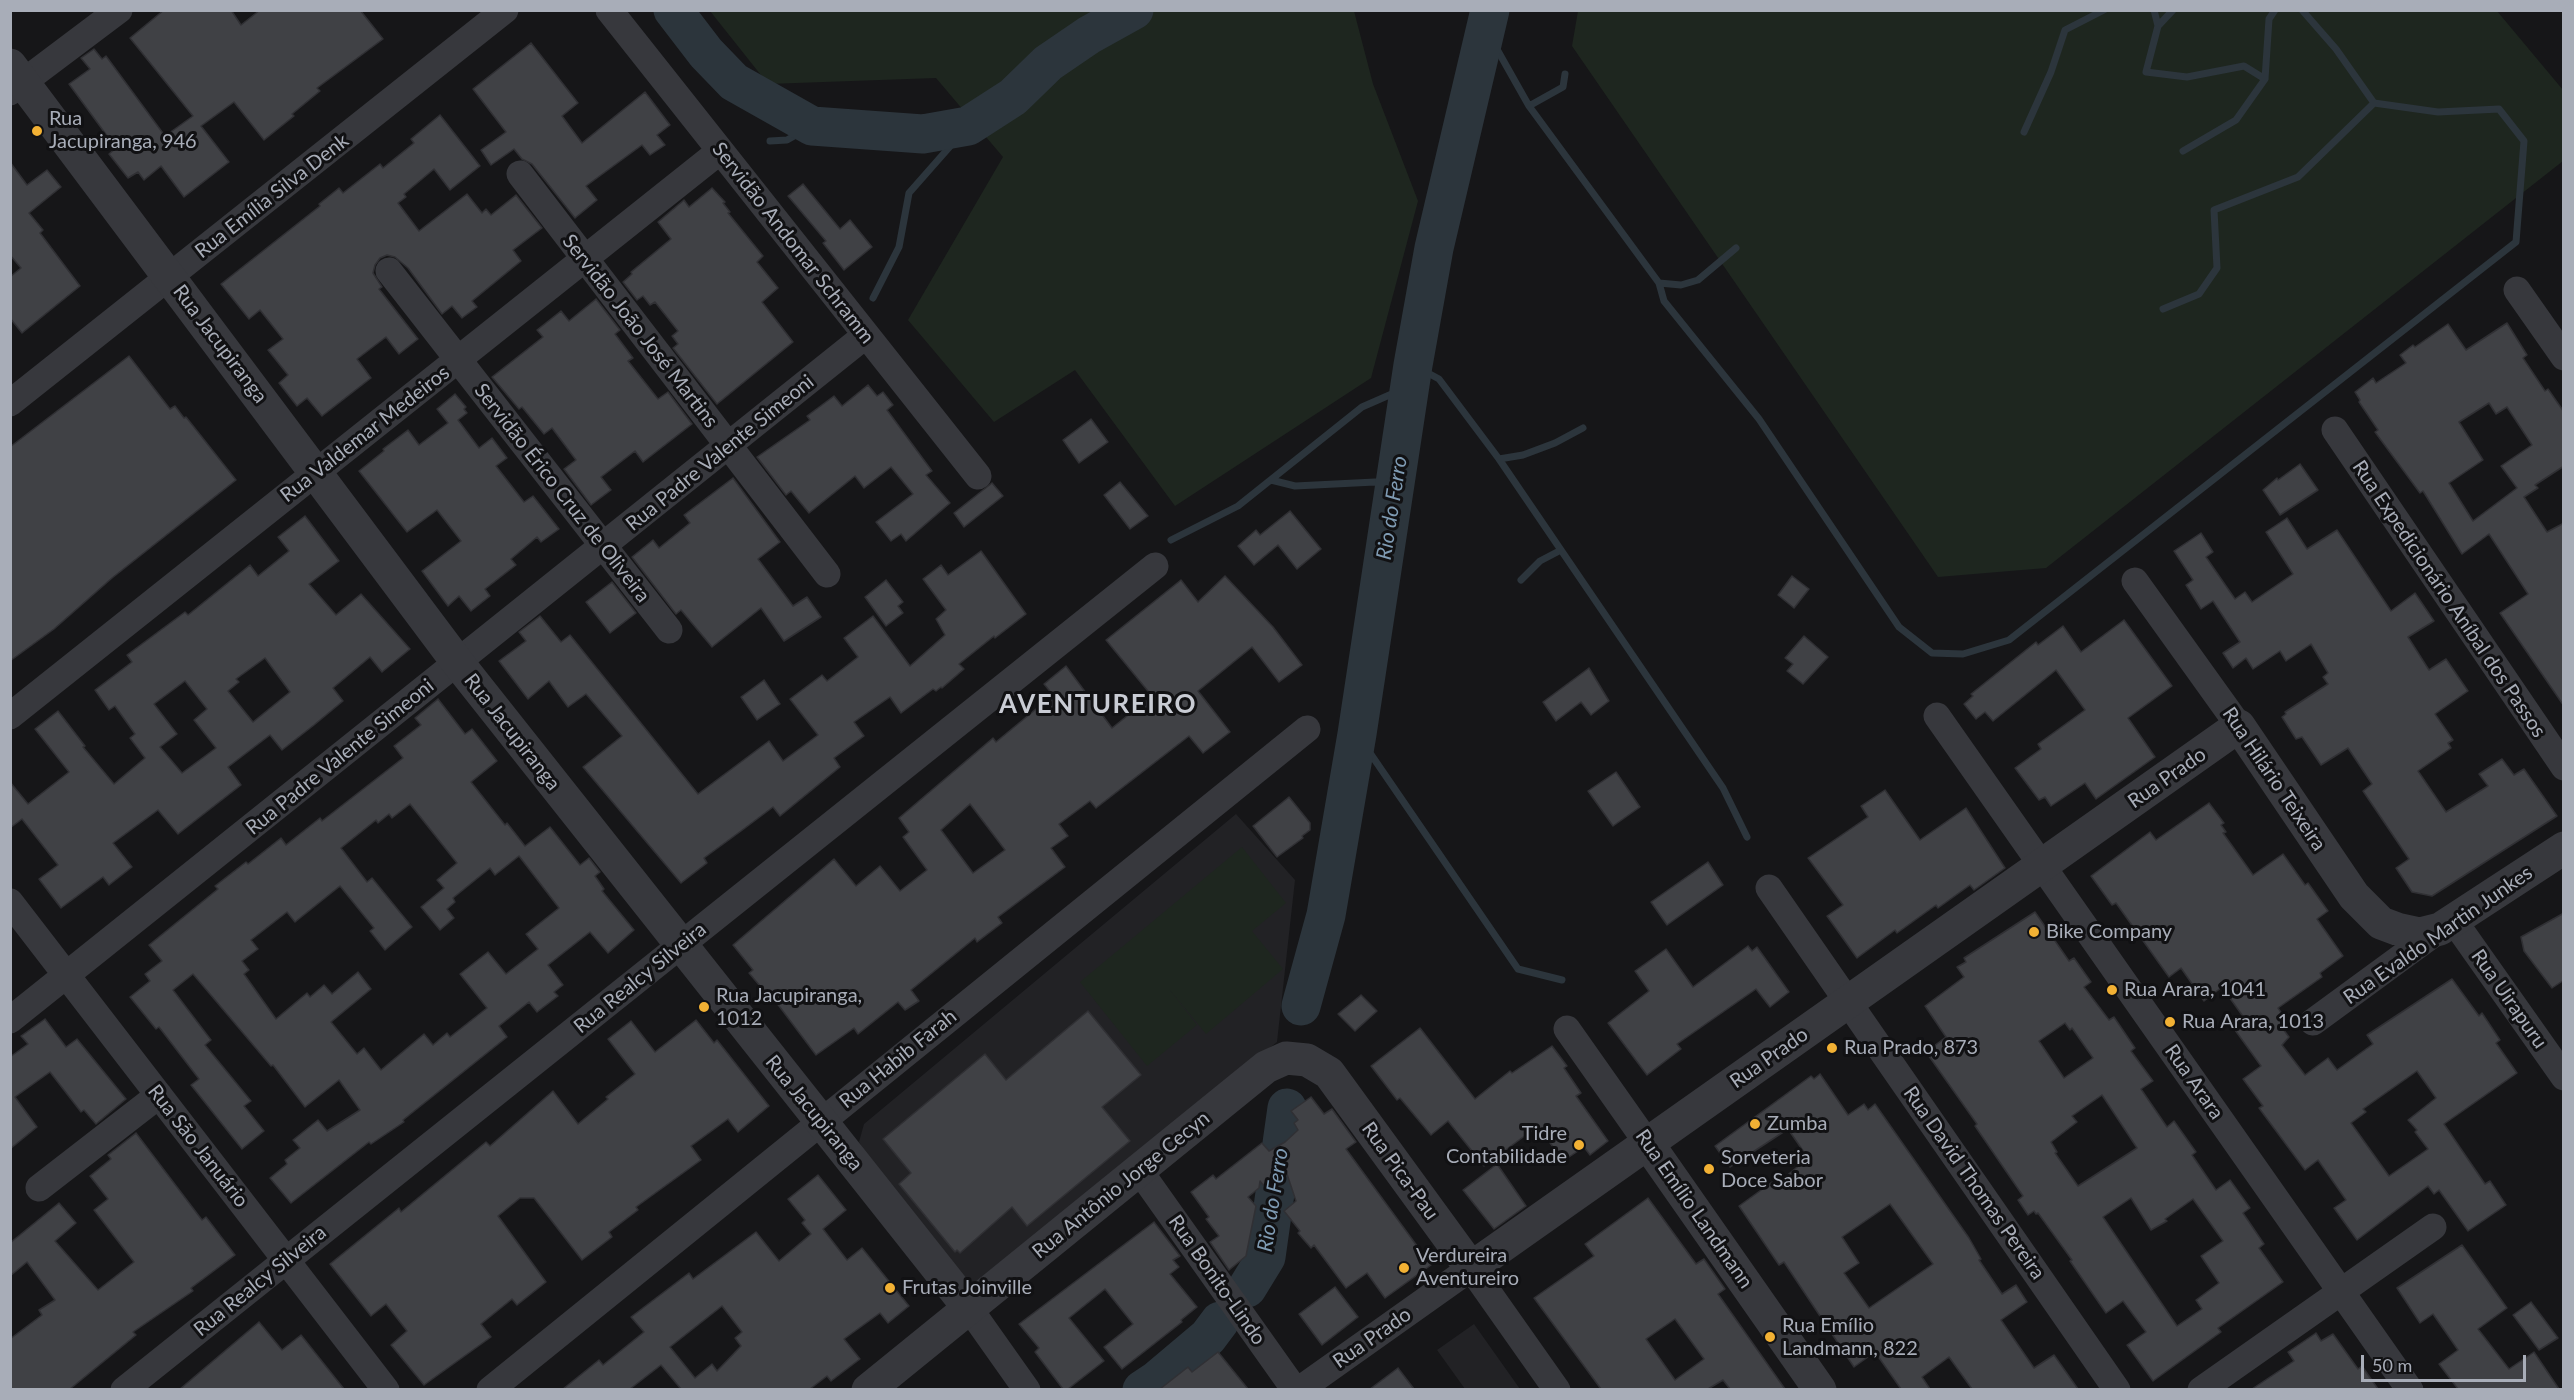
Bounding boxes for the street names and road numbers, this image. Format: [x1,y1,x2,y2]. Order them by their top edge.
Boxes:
street label: Rua Emília Silva Denk [190,129,354,263]
street label: Servidão Andomar Schramm [707,138,879,348]
street label: Servidão João José Martins [557,230,723,432]
street label: Rua Jacupiranga [168,280,272,408]
street label: Rua Valdemar Medeiros [276,361,454,507]
street label: Rua Padre Valente Simeoni [621,370,819,536]
street label: Servidão Érico Cruz de Oliveira [469,379,655,607]
street label: Rua Expedicionário Aníbal dos Passos [2347,456,2551,742]
street label: Rua Jacupiranga [459,669,565,795]
street label: Rua Padre Valente Simeoni [241,674,439,840]
street label: Rua Hilário Teixeira [2217,703,2331,855]
street label: Rua Prado [2123,742,2211,814]
street label: Rua Evaldo Martin Junkes [2339,861,2537,1009]
street label: Rua Realcy Silveira [569,917,711,1039]
street label: Rua Uirapuru [2466,945,2552,1053]
street label: Rua Habib Farah [835,1004,961,1114]
street label: Rua Prado [1725,1022,1813,1094]
street label: Rua Arara [2160,1040,2228,1124]
street label: Rua Jacupiranga [760,1050,868,1176]
street label: Rua São Januário [143,1080,253,1212]
street label: Rua David Thomas Pereira [1898,1082,2050,1284]
street label: Rua Antônio Jorge Cecyn [1028,1106,1214,1264]
street label: Rua Pica-Pau [1357,1118,1443,1224]
street label: Rua Emílio Landmann [1630,1125,1758,1293]
street label: Rua Bonito-Lindo [1163,1210,1271,1350]
street label: Rua Realcy Silveira [189,1220,331,1342]
street label: Rua Prado [1328,1302,1416,1374]

